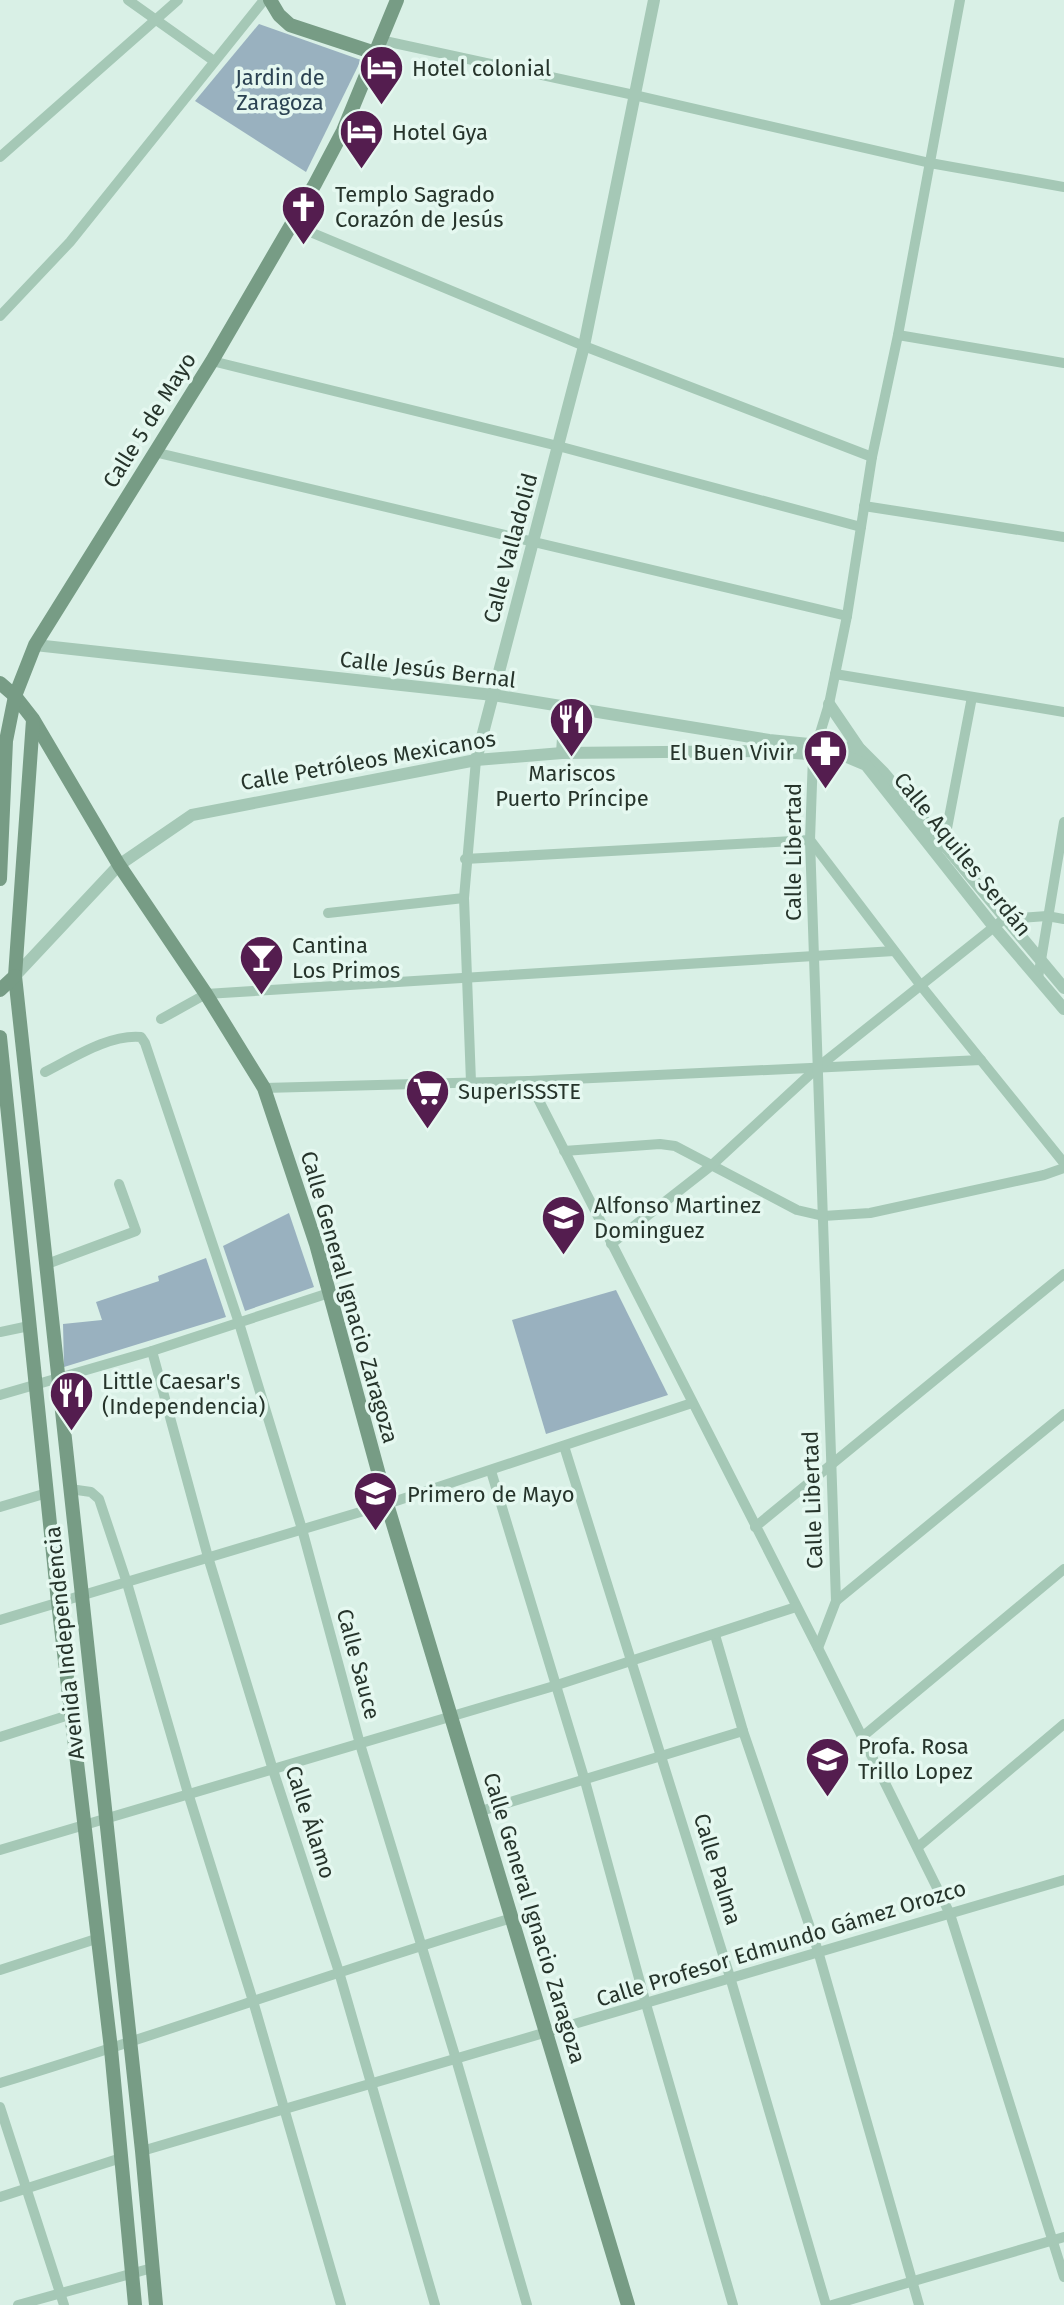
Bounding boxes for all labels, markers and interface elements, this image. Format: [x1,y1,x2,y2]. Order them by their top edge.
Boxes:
hotel icon: Hotel colonial [357,44,405,107]
place label: Hotel colonial [412,55,551,82]
park label: Jardin de Zaragoza [235,64,325,116]
hotel icon: Hotel Gya [337,108,385,171]
place label: Hotel Gya [392,119,488,146]
place label: Templo Sagrado Corazón de Jesús [335,181,503,233]
church icon: Templo Sagrado Corazón de Jesús [280,183,328,246]
street label: Calle 5 de Mayo [97,348,202,493]
street label: Calle Valladolid [477,470,543,626]
street label: Calle Jesús Bernal [338,645,518,694]
restaurant icon: Mariscos Puerto Príncipe [548,696,596,759]
street label: Calle Petróleos Mexicanos [238,725,498,796]
pharmacy icon: El Buen Vivir [801,728,849,791]
place label: El Buen Vivir [669,739,794,766]
place label: Mariscos Puerto Príncipe [495,760,649,812]
street label: Calle Aquiles Serdán [888,767,1037,942]
street label: Calle Libertad [780,783,807,921]
place label: Cantina Los Primos [292,932,400,984]
bar icon: Cantina Los Primos [237,934,285,997]
supermarket icon: SuperISSSTE [403,1067,451,1130]
place label: SuperISSSTE [458,1078,581,1105]
street label: Calle General Ignacio Zaragoza [295,1148,404,1446]
place label: Alfonso Martinez Dominguez [594,1192,761,1244]
school or university icon: Alfonso Martinez Dominguez [539,1194,587,1257]
place label: Little Caesar's (Independencia) [102,1368,265,1420]
restaurant icon: Little Caesar's (Independencia) [47,1370,95,1433]
street label: Calle Libertad [797,1431,828,1569]
school or university icon: Primero de Mayo [352,1470,400,1533]
place label: Primero de Mayo [407,1481,575,1508]
street label: Avenida Independencia [39,1525,90,1761]
street label: Calle Sauce [331,1606,386,1722]
place label: Profa. Rosa Trillo Lopez [858,1733,973,1785]
school or university icon: Profa. Rosa Trillo Lopez [803,1735,851,1798]
street label: Calle Álamo [280,1762,341,1882]
street label: Calle General Ignacio Zaragoza [477,1769,592,2067]
street label: Calle Palma [688,1810,747,1928]
street label: Calle Profesor Edmundo Gámez Orozco [593,1874,969,2013]

